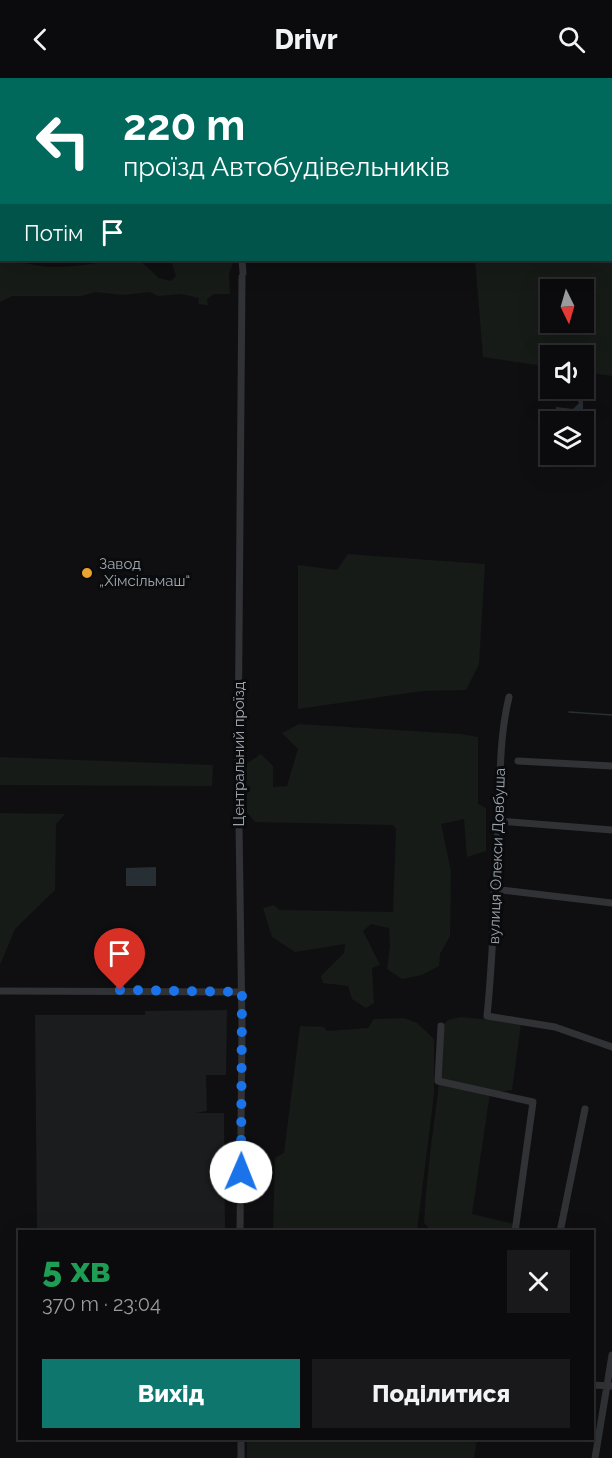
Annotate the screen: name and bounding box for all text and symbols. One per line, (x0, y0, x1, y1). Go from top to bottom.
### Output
icon: back (24, 23, 57, 56)
icon: search (555, 23, 588, 56)
text: Drivr (274, 24, 338, 55)
text: 220 m (123, 101, 245, 150)
icon: left (24, 102, 102, 180)
text: проїзд Автобудівельників (123, 151, 450, 182)
icon: arrive (96, 216, 129, 249)
text: Потім (24, 220, 84, 246)
north arrow (540, 279, 594, 333)
map controls (540, 279, 594, 465)
button: sound (540, 345, 594, 399)
button: layers (540, 411, 594, 465)
place label: Завод „Хімсільмаш“ (99, 555, 190, 590)
marker: Завод „Хімсільмаш“ (80, 566, 94, 580)
street label: Центральний проїзд (230, 681, 248, 826)
street label: вулиця Олекси Довбуша (485, 768, 509, 944)
pin (94, 928, 145, 990)
icon: arrive (103, 937, 136, 970)
position arrow (209, 1140, 273, 1204)
text: 5 хв (42, 1248, 111, 1290)
button: close (507, 1250, 570, 1313)
text: 370 m · 23:04 (42, 1292, 161, 1316)
button: Вихід (42, 1359, 300, 1428)
button: Поділитися (312, 1359, 570, 1428)

